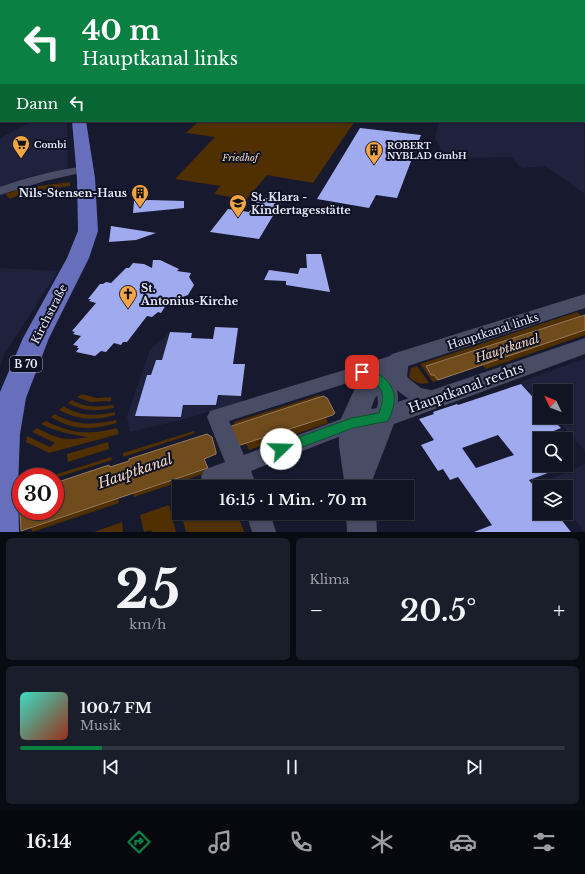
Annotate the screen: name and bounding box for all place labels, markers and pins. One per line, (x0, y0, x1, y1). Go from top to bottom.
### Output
supermarket icon: Combi (11, 134, 31, 159)
place label: Combi (34, 139, 67, 150)
building icon: ROBERT NYBLAD GmbH (364, 140, 384, 165)
place label: ROBERT NYBLAD GmbH (387, 140, 467, 161)
building icon: Nils-Stensen-Haus (130, 183, 150, 208)
place label: Nils-Stensen-Haus (19, 186, 127, 200)
place label: St. Klara - Kindertagesstätte (251, 190, 351, 217)
school or university icon: St. Klara - Kindertagesstätte (228, 193, 248, 218)
place label: St. Antonius-Kirche (140, 281, 239, 308)
church icon: St. Antonius-Kirche (118, 284, 138, 309)
pin (345, 355, 379, 389)

